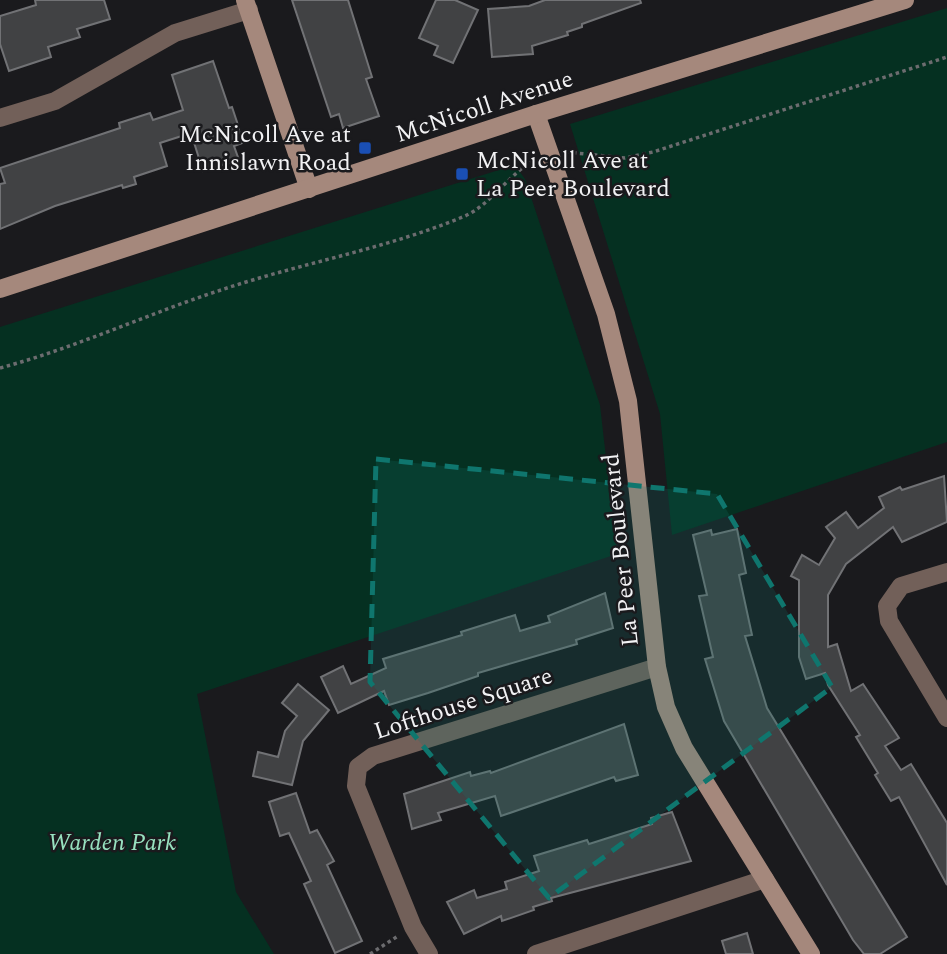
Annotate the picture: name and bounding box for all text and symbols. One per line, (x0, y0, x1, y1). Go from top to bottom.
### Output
street label: McNicoll Avenue (391, 61, 578, 153)
place label: McNicoll Ave at Innislawn Road (179, 117, 351, 181)
marker: McNicoll Ave at Innislawn Road (357, 140, 373, 156)
place label: McNicoll Ave at La Peer Boulevard (476, 143, 670, 207)
marker: McNicoll Ave at La Peer Boulevard (454, 166, 470, 182)
street label: La Peer Boulevard (593, 452, 649, 648)
street label: Lofthouse Square (369, 658, 557, 750)
park label: Warden Park (48, 825, 176, 861)

